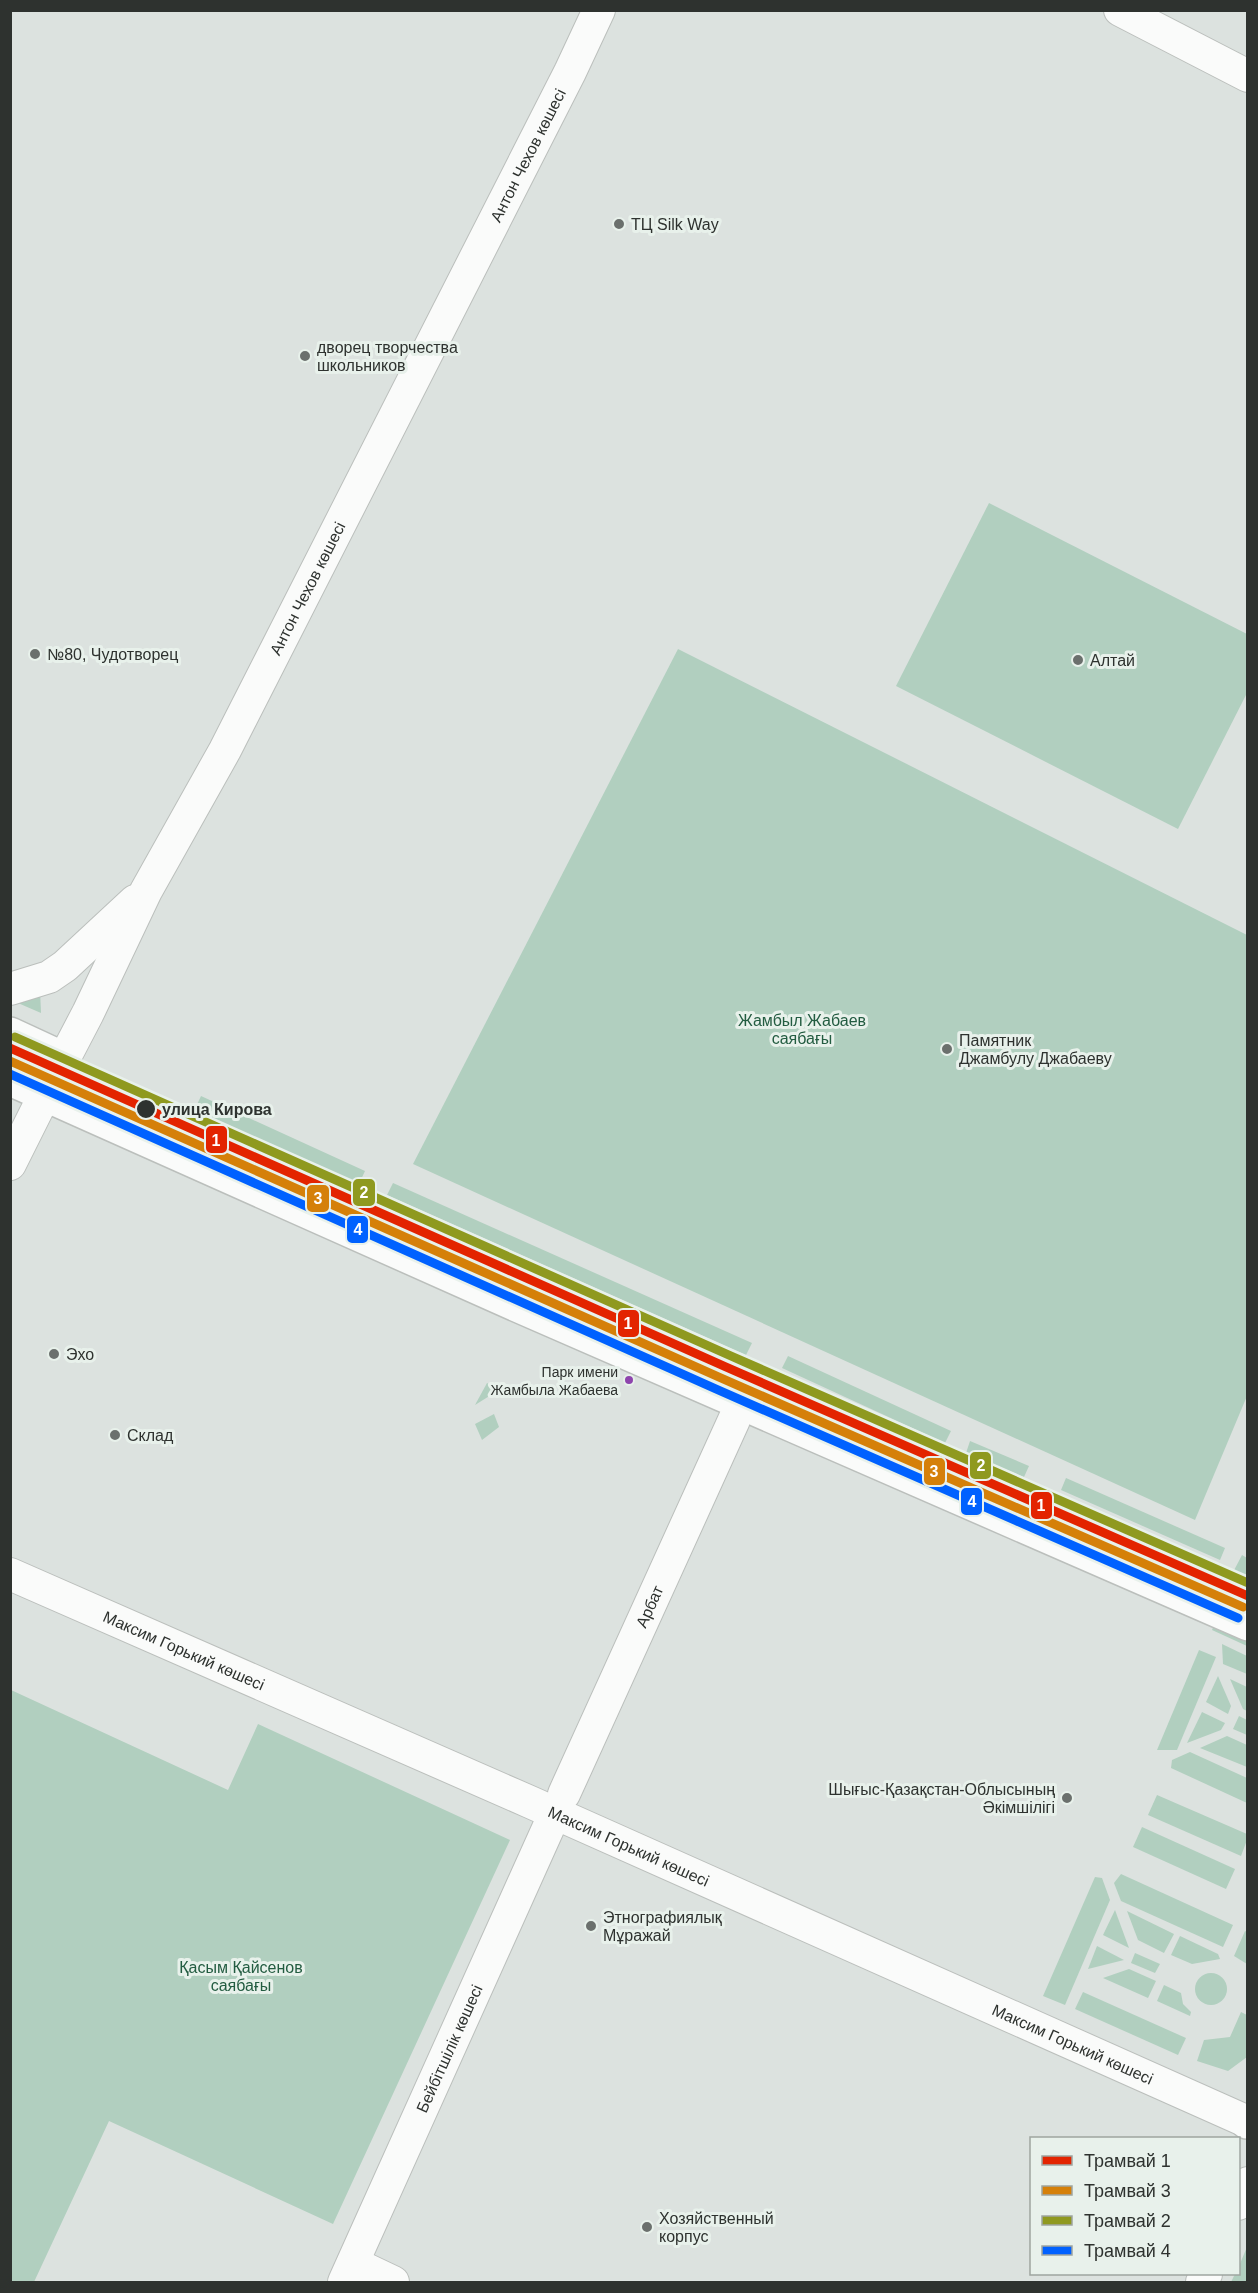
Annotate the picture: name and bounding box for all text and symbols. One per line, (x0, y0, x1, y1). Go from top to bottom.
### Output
street label: Антон Чехов көшесі (487, 86, 569, 225)
place label: ТЦ Silk Way (631, 216, 719, 233)
marker: ТЦ Silk Way (612, 217, 626, 231)
place label: дворец творчества школьников (317, 339, 458, 374)
marker: дворец творчества школьников (298, 349, 312, 363)
street label: Антон Чехов көшесі (266, 519, 348, 658)
place label: №80, Чудотворец (47, 646, 178, 663)
marker: №80, Чудотворец (28, 647, 42, 661)
place label: Алтай (1090, 652, 1135, 669)
marker: Алтай (1071, 653, 1085, 667)
park label: Жамбыл Жабаев саябағы (738, 1012, 866, 1047)
place label: Памятник Джамбулу Джабаеву (959, 1032, 1112, 1067)
marker: Памятник Джамбулу Джабаеву (940, 1042, 954, 1056)
marker: улица Кирова (135, 1098, 157, 1120)
place label: улица Кирова (162, 1101, 272, 1118)
line badge: 1 (205, 1125, 228, 1154)
text: 1 (212, 1132, 221, 1149)
line badge: 2 (352, 1178, 376, 1207)
line badge: 3 (306, 1184, 330, 1213)
text: 2 (360, 1184, 369, 1201)
text: 3 (314, 1190, 323, 1207)
line badge: 4 (346, 1215, 369, 1244)
text: 4 (354, 1221, 363, 1238)
line badge: 1 (617, 1309, 640, 1338)
text: 1 (624, 1315, 633, 1332)
place label: Эхо (66, 1346, 94, 1363)
marker: Эхо (47, 1347, 61, 1361)
place label: Парк имени Жамбыла Жабаева (491, 1364, 618, 1398)
marker: Парк имени Жамбыла Жабаева (623, 1374, 635, 1386)
place label: Склад (127, 1427, 174, 1444)
marker: Склад (108, 1428, 122, 1442)
line badge: 2 (969, 1451, 992, 1480)
line badge: 3 (923, 1457, 946, 1486)
text: 2 (977, 1457, 986, 1474)
text: 3 (930, 1463, 939, 1480)
line badge: 4 (960, 1487, 983, 1516)
line badge: 1 (1030, 1491, 1053, 1520)
text: 4 (968, 1493, 977, 1510)
text: 1 (1037, 1497, 1046, 1514)
street label: Арбат (632, 1582, 666, 1630)
street label: Максим Горький көшесі (101, 1608, 267, 1693)
place label: Шығыс-Қазақстан-Облысының Әкімшілігі (828, 1781, 1055, 1816)
marker: Шығыс-Қазақстан-Облысының Әкімшілігі (1060, 1791, 1074, 1805)
street label: Максим Горький көшесі (546, 1803, 712, 1889)
place label: Этнографиялық Мұражай (603, 1909, 723, 1944)
marker: Этнографиялық Мұражай (584, 1919, 598, 1933)
park label: Қасым Қайсенов саябағы (179, 1959, 303, 1994)
street label: Бейбітшілік көшесі (413, 1982, 485, 2115)
street label: Максим Горький көшесі (990, 2001, 1156, 2087)
legend (1030, 2137, 1240, 2275)
text: Трамвай 1 (1084, 2151, 1171, 2171)
text: Трамвай 3 (1084, 2181, 1171, 2201)
place label: Хозяйственный корпус (659, 2210, 774, 2245)
text: Трамвай 2 (1084, 2211, 1171, 2231)
marker: Хозяйственный корпус (640, 2220, 654, 2234)
text: Трамвай 4 (1084, 2241, 1171, 2261)

